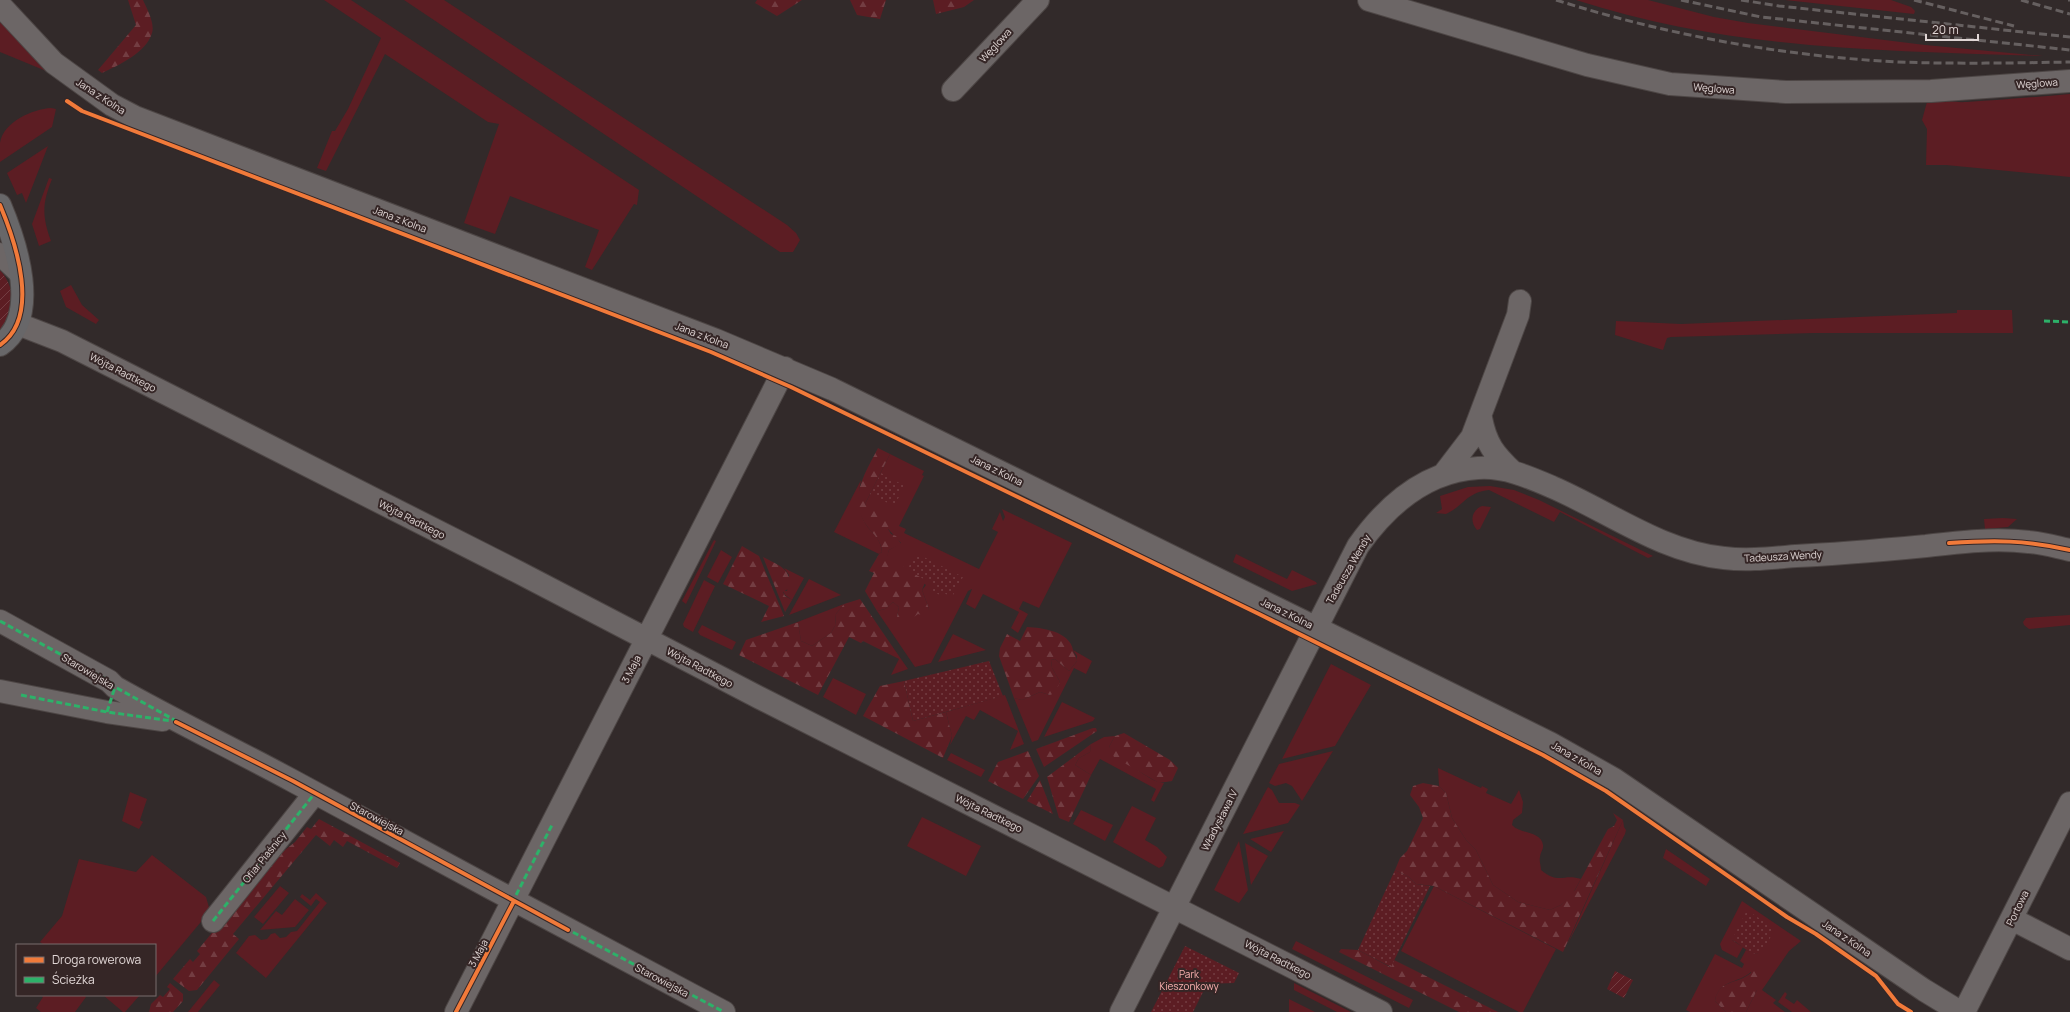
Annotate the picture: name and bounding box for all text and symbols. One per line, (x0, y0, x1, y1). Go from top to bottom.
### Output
scale bar (1926, 16, 1978, 42)
text: 20 m (1932, 21, 1959, 38)
street label: Węglowa (976, 25, 1014, 65)
street label: Jana z Kolna (74, 75, 128, 117)
street label: Węglowa (2016, 75, 2058, 91)
street label: Węglowa (1693, 79, 1735, 97)
street label: Jana z Kolna (371, 202, 429, 236)
street label: Jana z Kolna (673, 318, 731, 352)
street label: Wójta Radtkego (87, 349, 159, 395)
street label: Jana z Kolna (969, 451, 1025, 489)
street label: Wójta Radtkego (376, 496, 448, 542)
street label: Tadeusza Wendy (1322, 531, 1374, 606)
street label: Tadeusza Wendy (1744, 547, 1823, 565)
street label: Jana z Kolna (1259, 594, 1315, 632)
street label: Wójta Radtkego (664, 644, 736, 690)
street label: Starowiejska (59, 650, 117, 692)
street label: 3 Maja (618, 653, 644, 685)
street label: Jana z Kolna (1549, 738, 1605, 778)
street label: Władysława IV (1198, 787, 1240, 853)
street label: Wójta Radtkego (953, 791, 1025, 835)
street label: Starowiejska (348, 798, 406, 838)
street label: Ofiar Piaśnicy (239, 828, 290, 886)
street label: Portowa (2002, 888, 2032, 928)
street label: Jana z Kolna (1820, 916, 1874, 960)
street label: Wójta Radtkego (1242, 936, 1314, 982)
street label: 3 Maja (465, 937, 491, 969)
legend (16, 944, 156, 996)
text: Droga rowerowa (52, 951, 141, 968)
street label: Starowiejska (633, 960, 691, 1000)
park label: Park Kieszonkowy (1159, 967, 1220, 993)
text: Ścieżka (52, 971, 95, 988)

